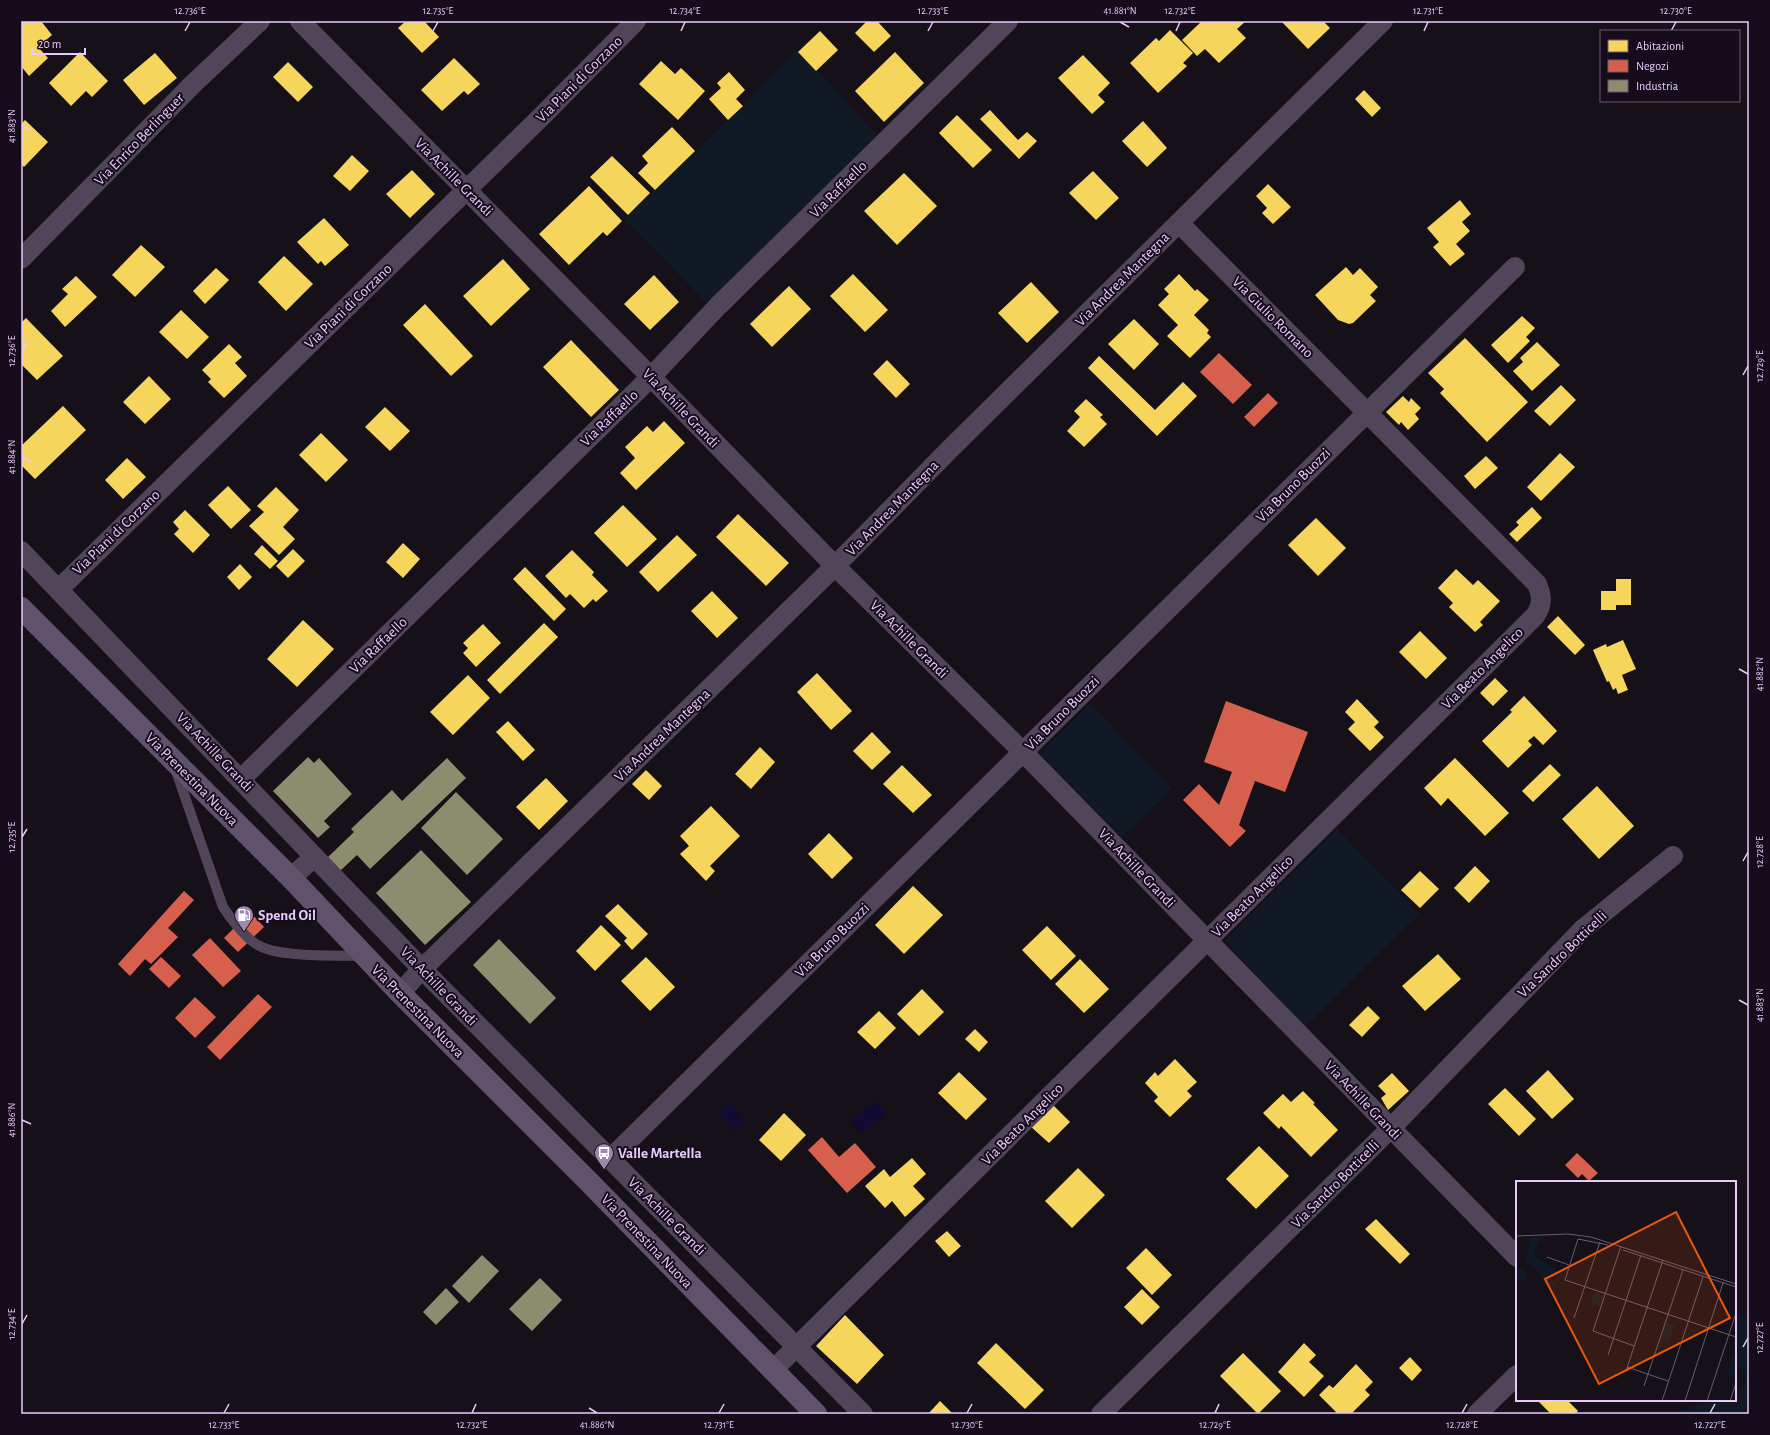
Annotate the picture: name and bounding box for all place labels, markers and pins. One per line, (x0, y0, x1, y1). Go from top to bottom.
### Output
fuel station icon: Spend Oil (233, 904, 255, 932)
place label: Spend Oil (258, 908, 316, 923)
bus stop icon: Valle Martella (593, 1142, 615, 1170)
place label: Valle Martella (618, 1146, 702, 1161)

